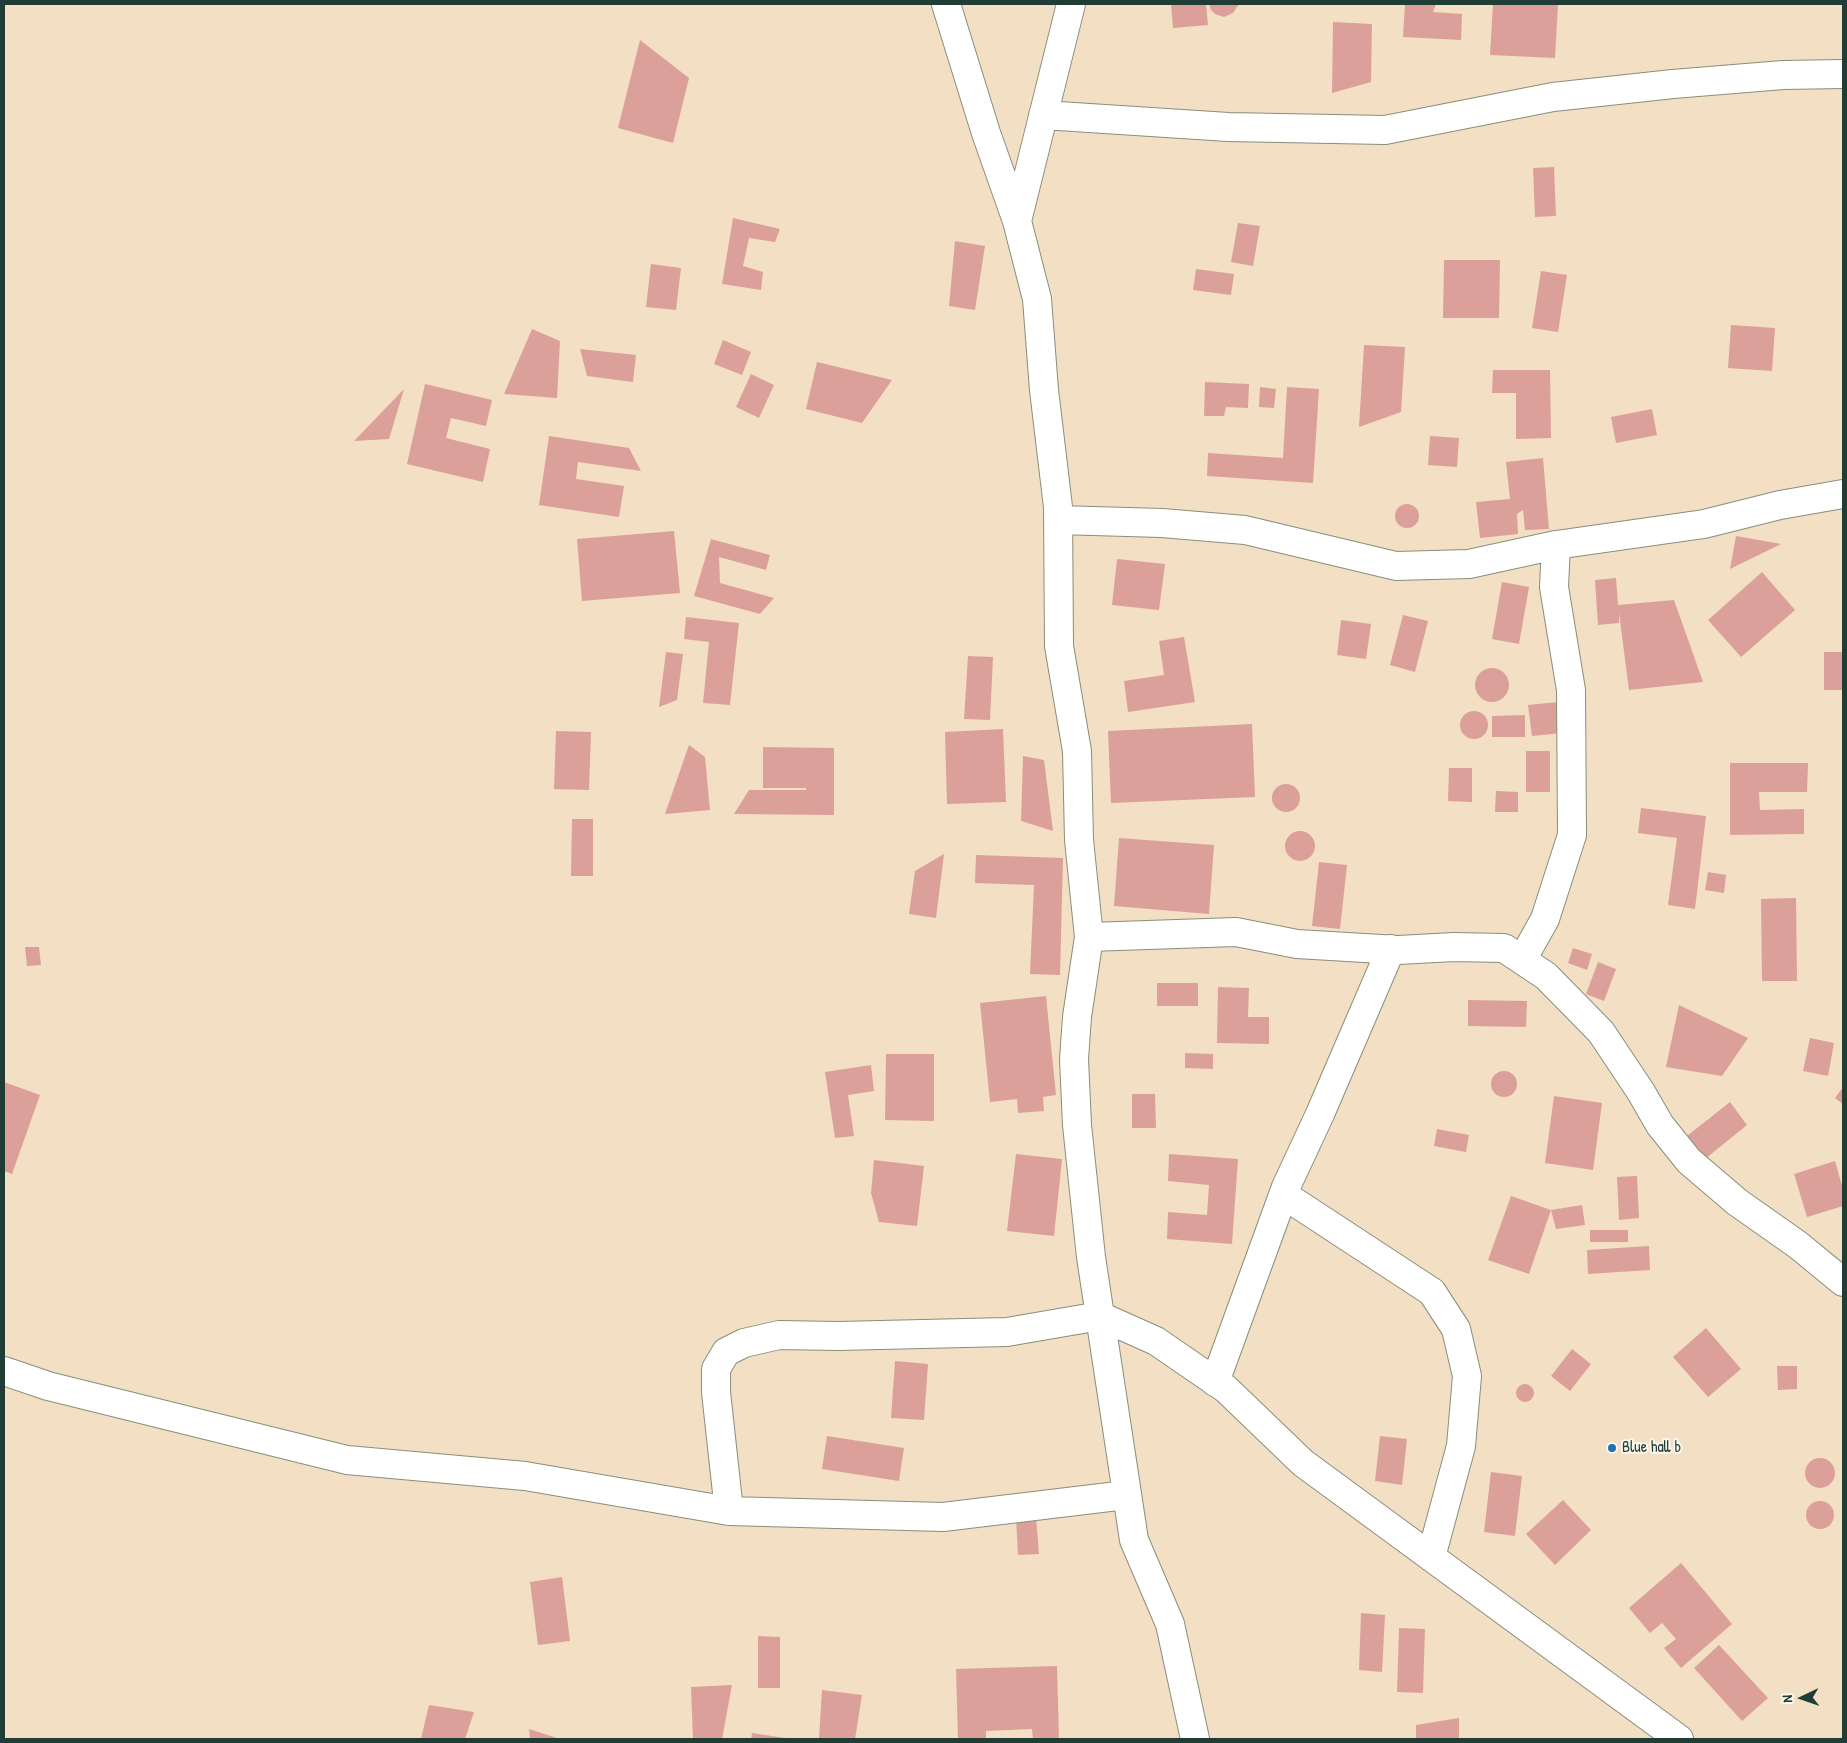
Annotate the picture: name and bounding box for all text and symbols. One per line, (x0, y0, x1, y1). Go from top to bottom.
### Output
place label: Blue hall b (1622, 1438, 1681, 1458)
marker: Blue hall b (1606, 1442, 1618, 1454)
north arrow (1777, 1673, 1827, 1723)
text: N (1777, 1695, 1796, 1703)

